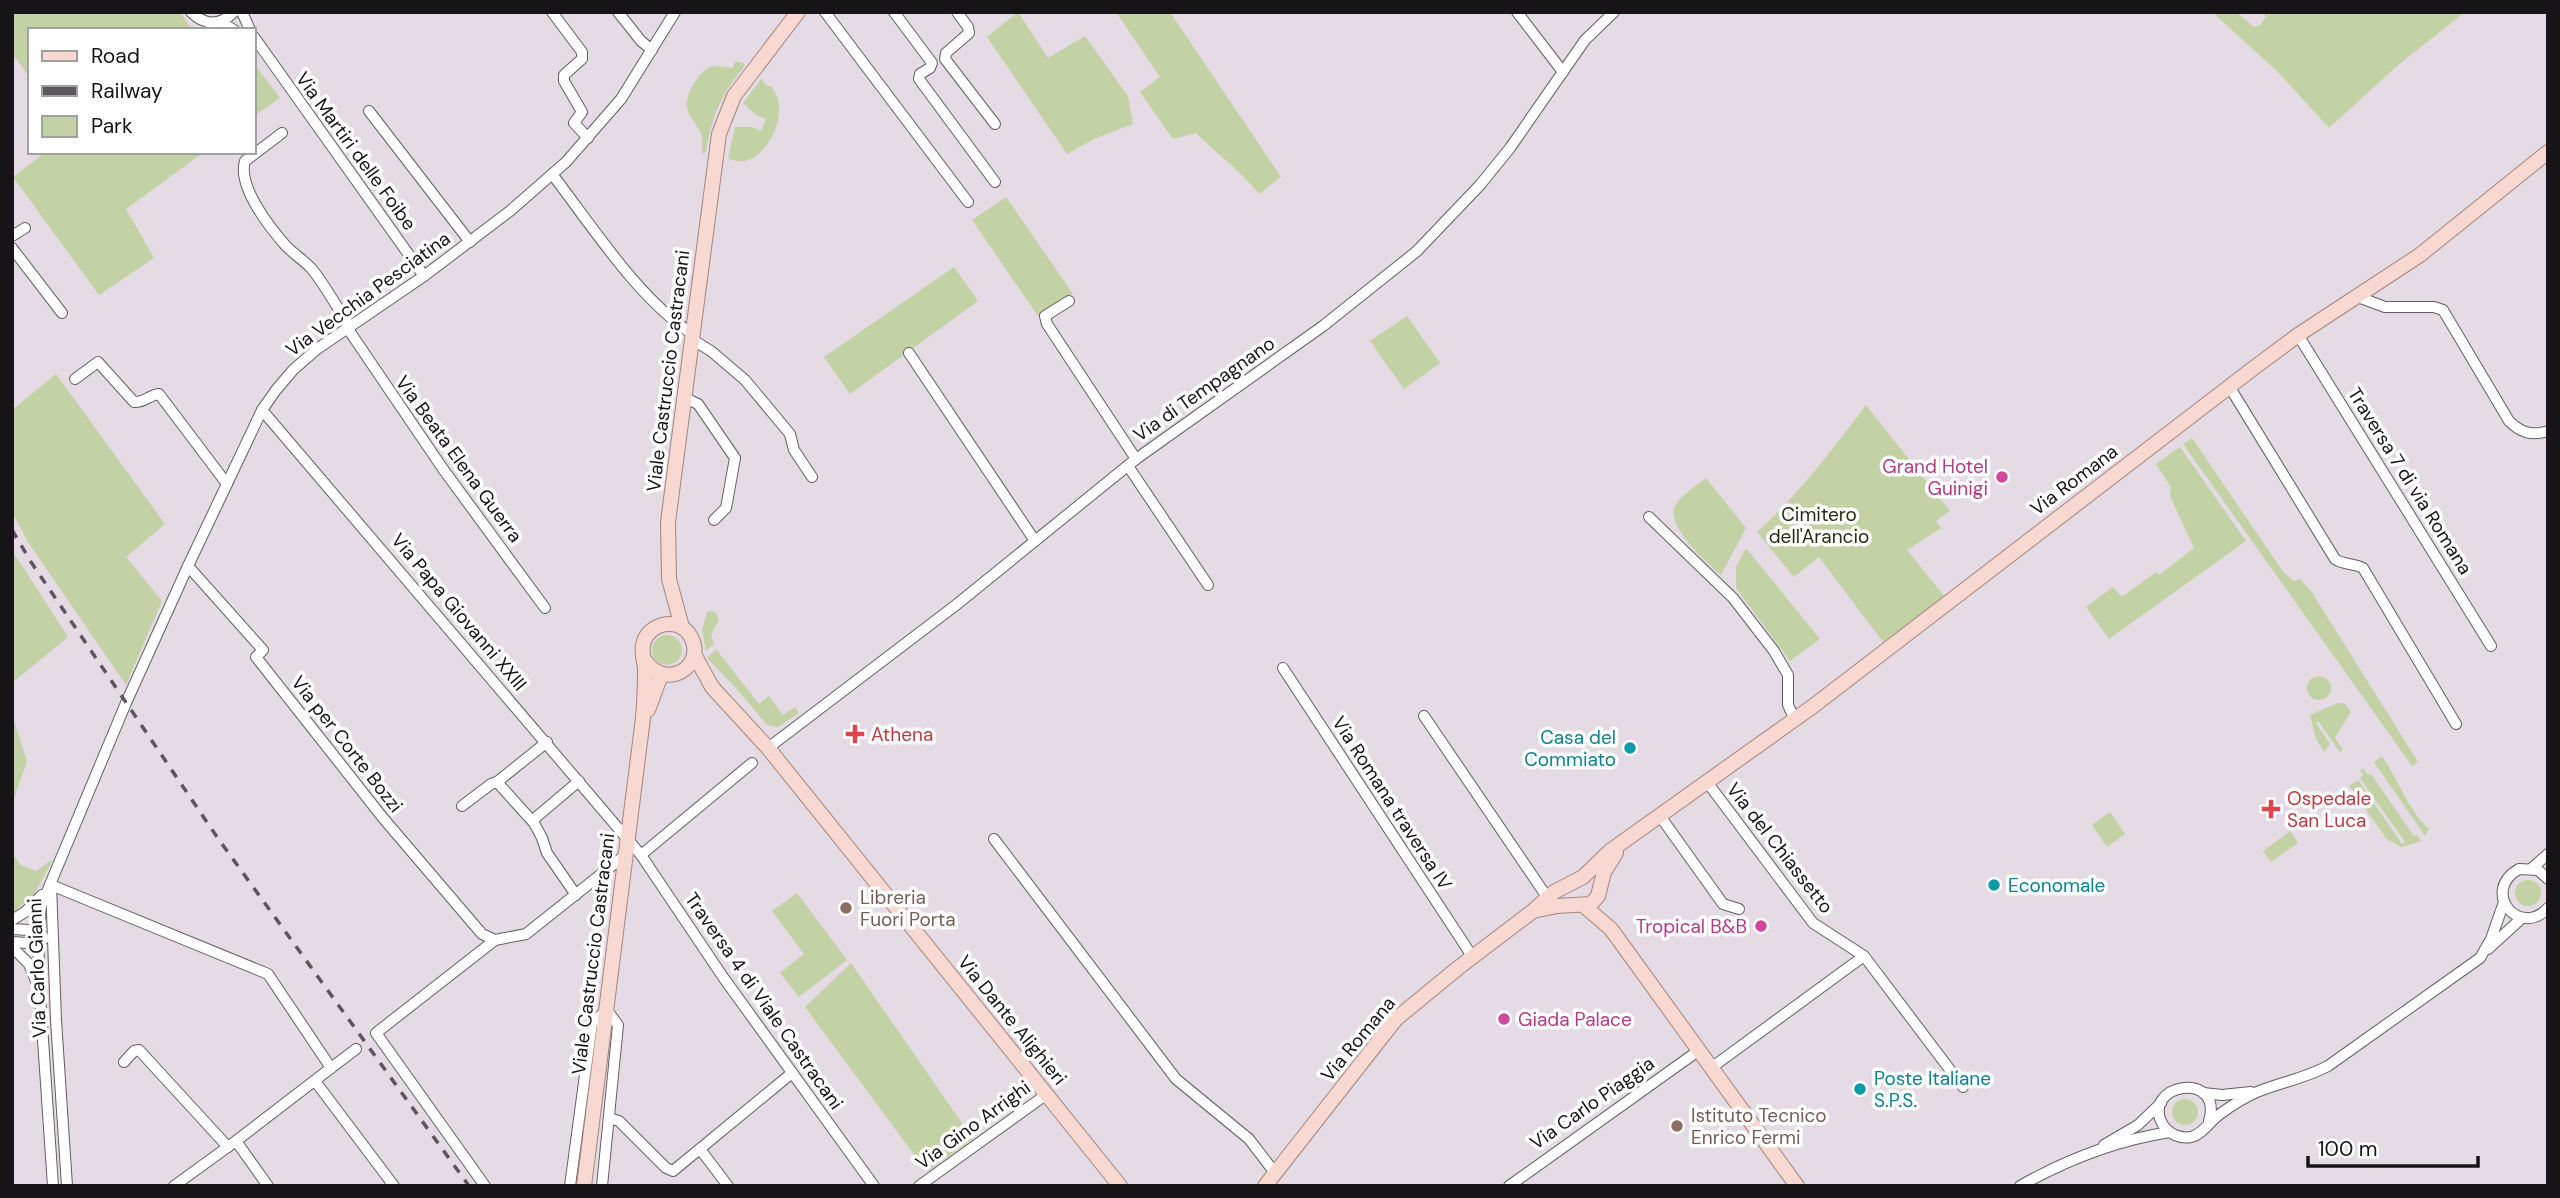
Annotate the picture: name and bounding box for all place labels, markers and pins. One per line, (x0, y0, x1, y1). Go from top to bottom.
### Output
place label: Grand Hotel Guinigi (1882, 454, 1988, 501)
marker: Grand Hotel Guinigi (1994, 469, 2010, 485)
place label: Athena (871, 722, 933, 747)
marker: Athena (845, 724, 865, 744)
place label: Casa del Commiato (1524, 725, 1616, 772)
marker: Casa del Commiato (1622, 740, 1638, 756)
place label: Ospedale San Luca (2287, 786, 2371, 833)
marker: Ospedale San Luca (2261, 799, 2281, 819)
place label: Economale (2008, 873, 2105, 898)
marker: Economale (1986, 877, 2002, 893)
place label: Libreria Fuori Porta (860, 885, 956, 932)
marker: Libreria Fuori Porta (838, 900, 854, 916)
place label: Tropical B&B (1636, 914, 1747, 939)
marker: Tropical B&B (1753, 918, 1769, 934)
place label: Giada Palace (1518, 1007, 1632, 1032)
marker: Giada Palace (1496, 1011, 1512, 1027)
place label: Poste Italiane S.P.S. (1874, 1066, 1991, 1113)
marker: Poste Italiane S.P.S. (1852, 1081, 1868, 1097)
place label: Istituto Tecnico Enrico Fermi (1691, 1103, 1827, 1150)
marker: Istituto Tecnico Enrico Fermi (1669, 1118, 1685, 1134)

